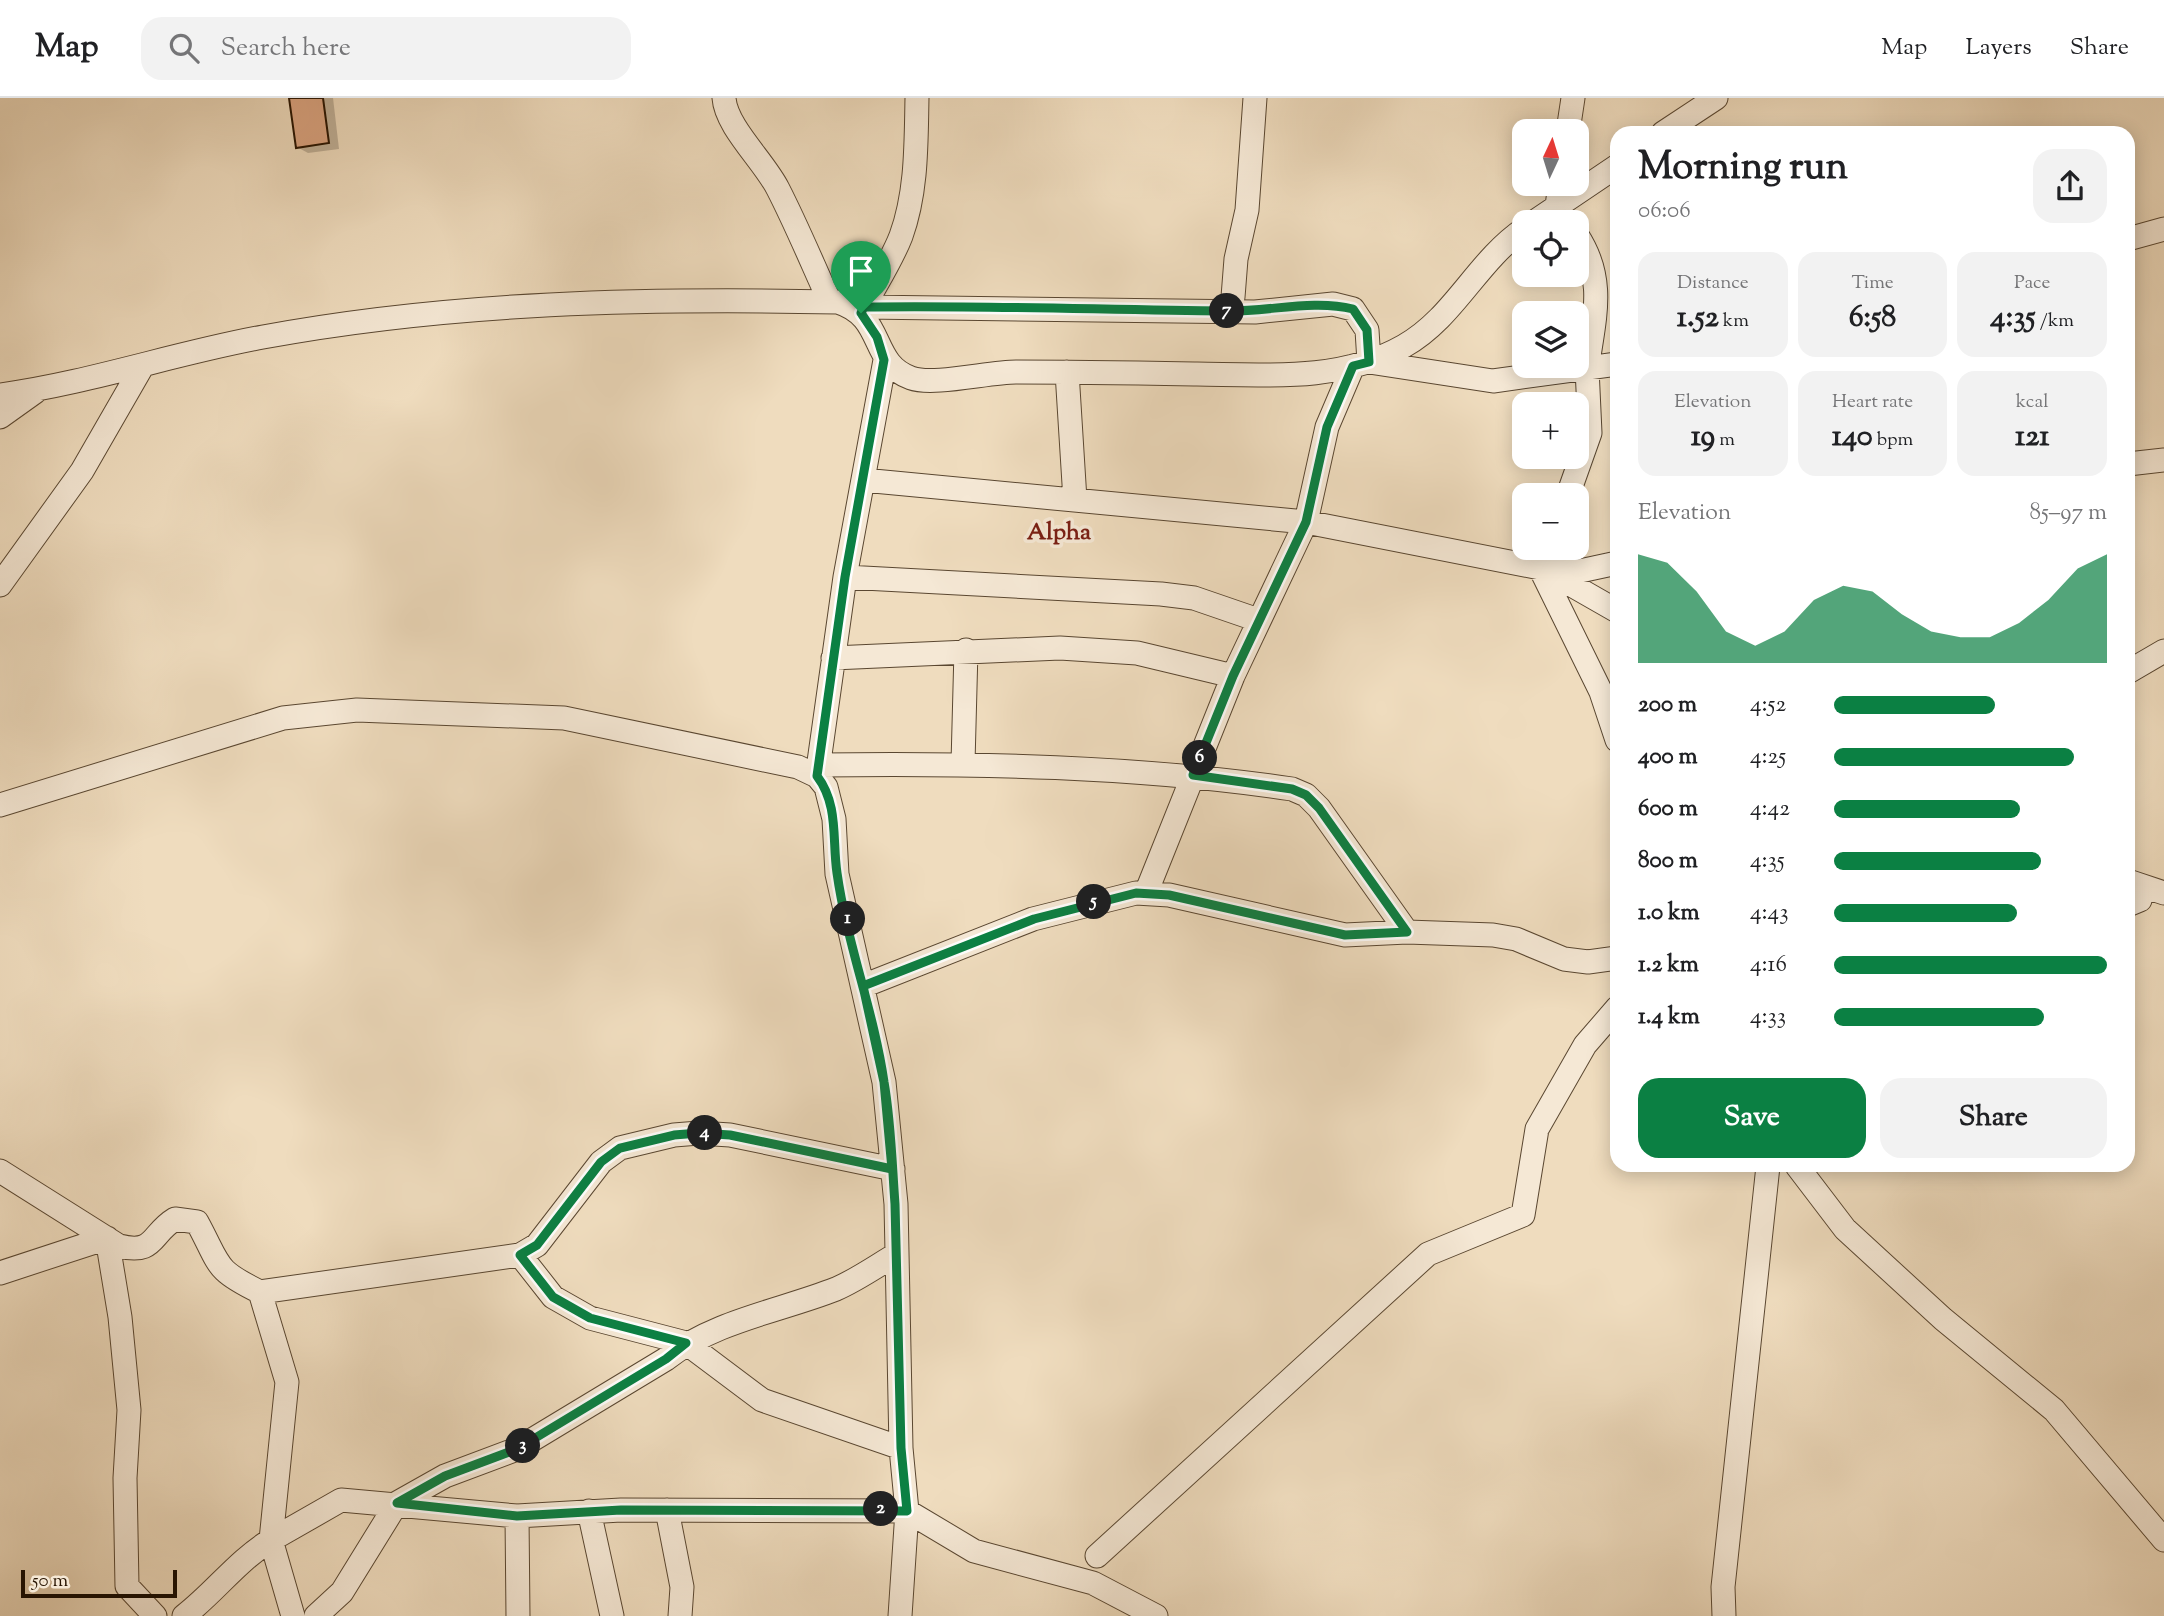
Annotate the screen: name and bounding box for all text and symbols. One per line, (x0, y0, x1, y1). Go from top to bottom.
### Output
search box (141, 17, 631, 80)
text: Map (35, 24, 99, 72)
icon: search (165, 29, 203, 67)
text: Search here (221, 30, 351, 67)
text: Map (1881, 31, 1927, 65)
text: Layers (1965, 31, 2032, 65)
text: Share (2070, 31, 2129, 65)
north arrow (1512, 119, 1589, 196)
map controls (1512, 119, 1589, 560)
text: Morning run (1638, 142, 1848, 196)
button: share (2033, 149, 2107, 223)
text: 06:06 (1638, 195, 1691, 228)
button: locate (1512, 210, 1589, 287)
pin (831, 241, 891, 313)
icon: arrive (842, 252, 880, 290)
text: Distance (1677, 270, 1749, 297)
text: Time (1851, 270, 1894, 297)
text: Pace (2014, 270, 2050, 297)
pin: 7 (1210, 294, 1244, 328)
text: 7 (1222, 297, 1231, 324)
text: 1.52 (1677, 297, 1719, 340)
text: 6:58 (1849, 297, 1896, 340)
text: 4:35 (1990, 297, 2036, 340)
button: layers (1512, 301, 1589, 378)
text: km (1719, 308, 1749, 335)
text: /km (2036, 308, 2074, 335)
text: Elevation (1674, 389, 1751, 416)
text: Heart rate (1832, 389, 1913, 416)
text: kcal (2016, 389, 2048, 416)
button: + (1512, 392, 1589, 469)
text: 19 (1691, 416, 1715, 459)
text: 140 (1832, 416, 1873, 459)
text: 121 (2015, 416, 2049, 459)
text: m (1715, 427, 1735, 454)
text: bpm (1873, 427, 1913, 454)
button: − (1512, 483, 1589, 560)
text: Elevation (1638, 497, 1731, 530)
text: 85–97 m (2030, 497, 2107, 530)
district label: Alpha (1027, 516, 1092, 550)
text: 200 m (1638, 689, 1697, 722)
text: 4:52 (1750, 689, 1786, 722)
pin: 6 (1182, 740, 1218, 776)
text: 400 m (1638, 741, 1698, 774)
text: 4:25 (1750, 741, 1786, 774)
text: 6 (1195, 744, 1204, 771)
text: 600 m (1638, 793, 1698, 826)
text: 4:42 (1750, 793, 1790, 826)
text: 800 m (1638, 845, 1698, 878)
text: 4:35 (1750, 845, 1785, 878)
pin: 5 (1076, 884, 1112, 920)
text: 5 (1090, 888, 1097, 915)
text: 1.0 km (1638, 897, 1700, 930)
text: 4:43 (1750, 897, 1788, 930)
pin: 1 (830, 902, 866, 936)
text: 1 (844, 905, 851, 932)
text: 1.2 km (1638, 949, 1699, 982)
text: 4:16 (1750, 949, 1787, 982)
text: 1.4 km (1638, 1001, 1700, 1034)
text: 4:33 (1750, 1001, 1786, 1034)
button: Save (1638, 1078, 1866, 1158)
button: Share (1880, 1078, 2107, 1158)
pin: 4 (688, 1116, 722, 1150)
text: 4 (700, 1119, 709, 1146)
pin: 3 (505, 1428, 540, 1464)
text: 3 (519, 1432, 526, 1459)
pin: 2 (864, 1492, 898, 1526)
text: 2 (876, 1495, 885, 1522)
scale bar (21, 1567, 177, 1599)
text: 50 m (32, 1568, 68, 1595)

